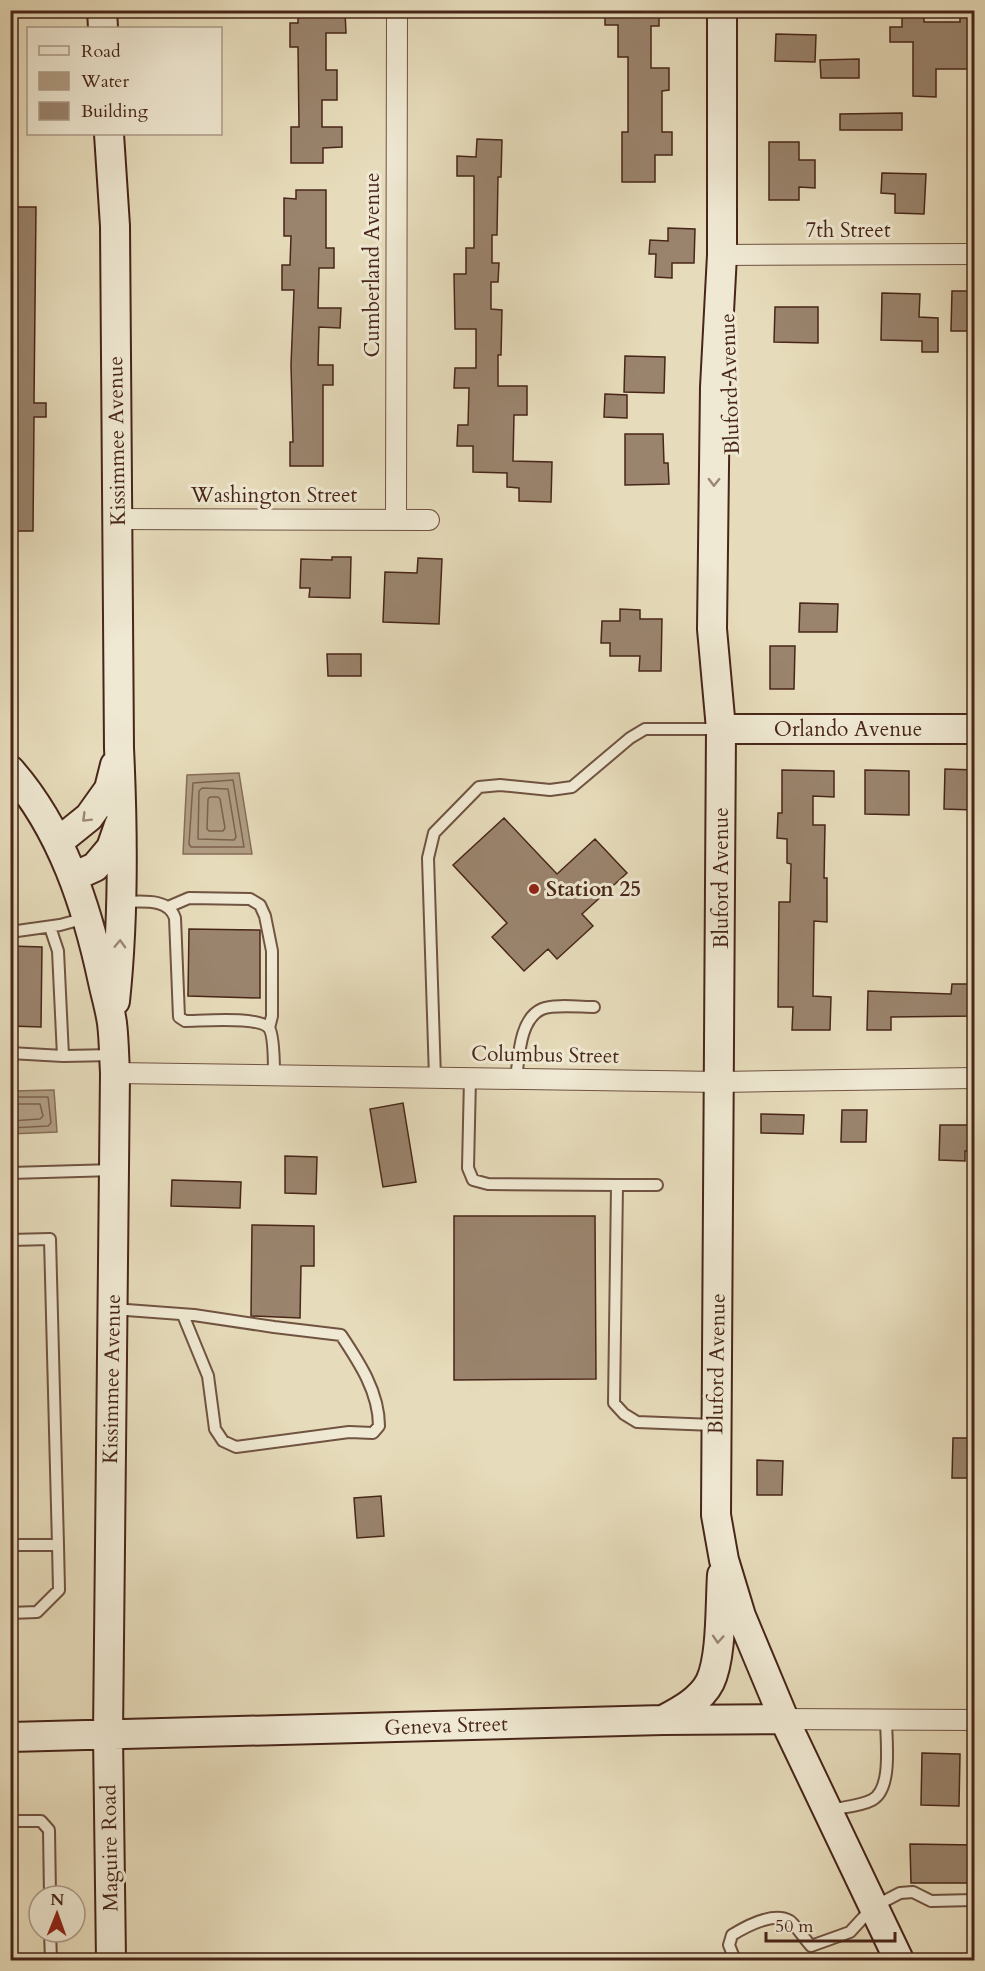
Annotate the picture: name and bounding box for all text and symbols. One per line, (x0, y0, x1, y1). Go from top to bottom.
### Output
legend (27, 27, 222, 135)
text: Road (81, 39, 121, 64)
text: Water (80, 69, 130, 94)
text: Building (81, 99, 149, 124)
street label: Cumberland Avenue (358, 172, 387, 358)
street label: 7th Street (805, 216, 891, 245)
street label: Bluford Avenue (713, 313, 747, 455)
street label: Kissimmee Avenue (101, 356, 133, 526)
one-way arrow (708, 477, 720, 486)
street label: Washington Street (190, 481, 358, 510)
street label: Orlando Avenue (774, 715, 922, 744)
street label: Bluford Avenue (707, 807, 736, 949)
one-way arrow (83, 811, 94, 822)
place label: Station 25 (546, 875, 641, 904)
marker: Station 25 (527, 882, 541, 896)
one-way arrow (114, 939, 127, 948)
street label: Columbus Street (471, 1039, 620, 1071)
street label: Bluford Avenue (701, 1293, 733, 1435)
street label: Kissimmee Avenue (96, 1294, 128, 1464)
one-way arrow (712, 1635, 725, 1644)
street label: Geneva Street (384, 1709, 509, 1743)
street label: Maguire Road (94, 1784, 126, 1912)
north arrow (27, 1884, 87, 1944)
text: N (50, 1889, 64, 1911)
scale bar (766, 1905, 895, 1943)
text: 50 m (775, 1914, 814, 1939)

